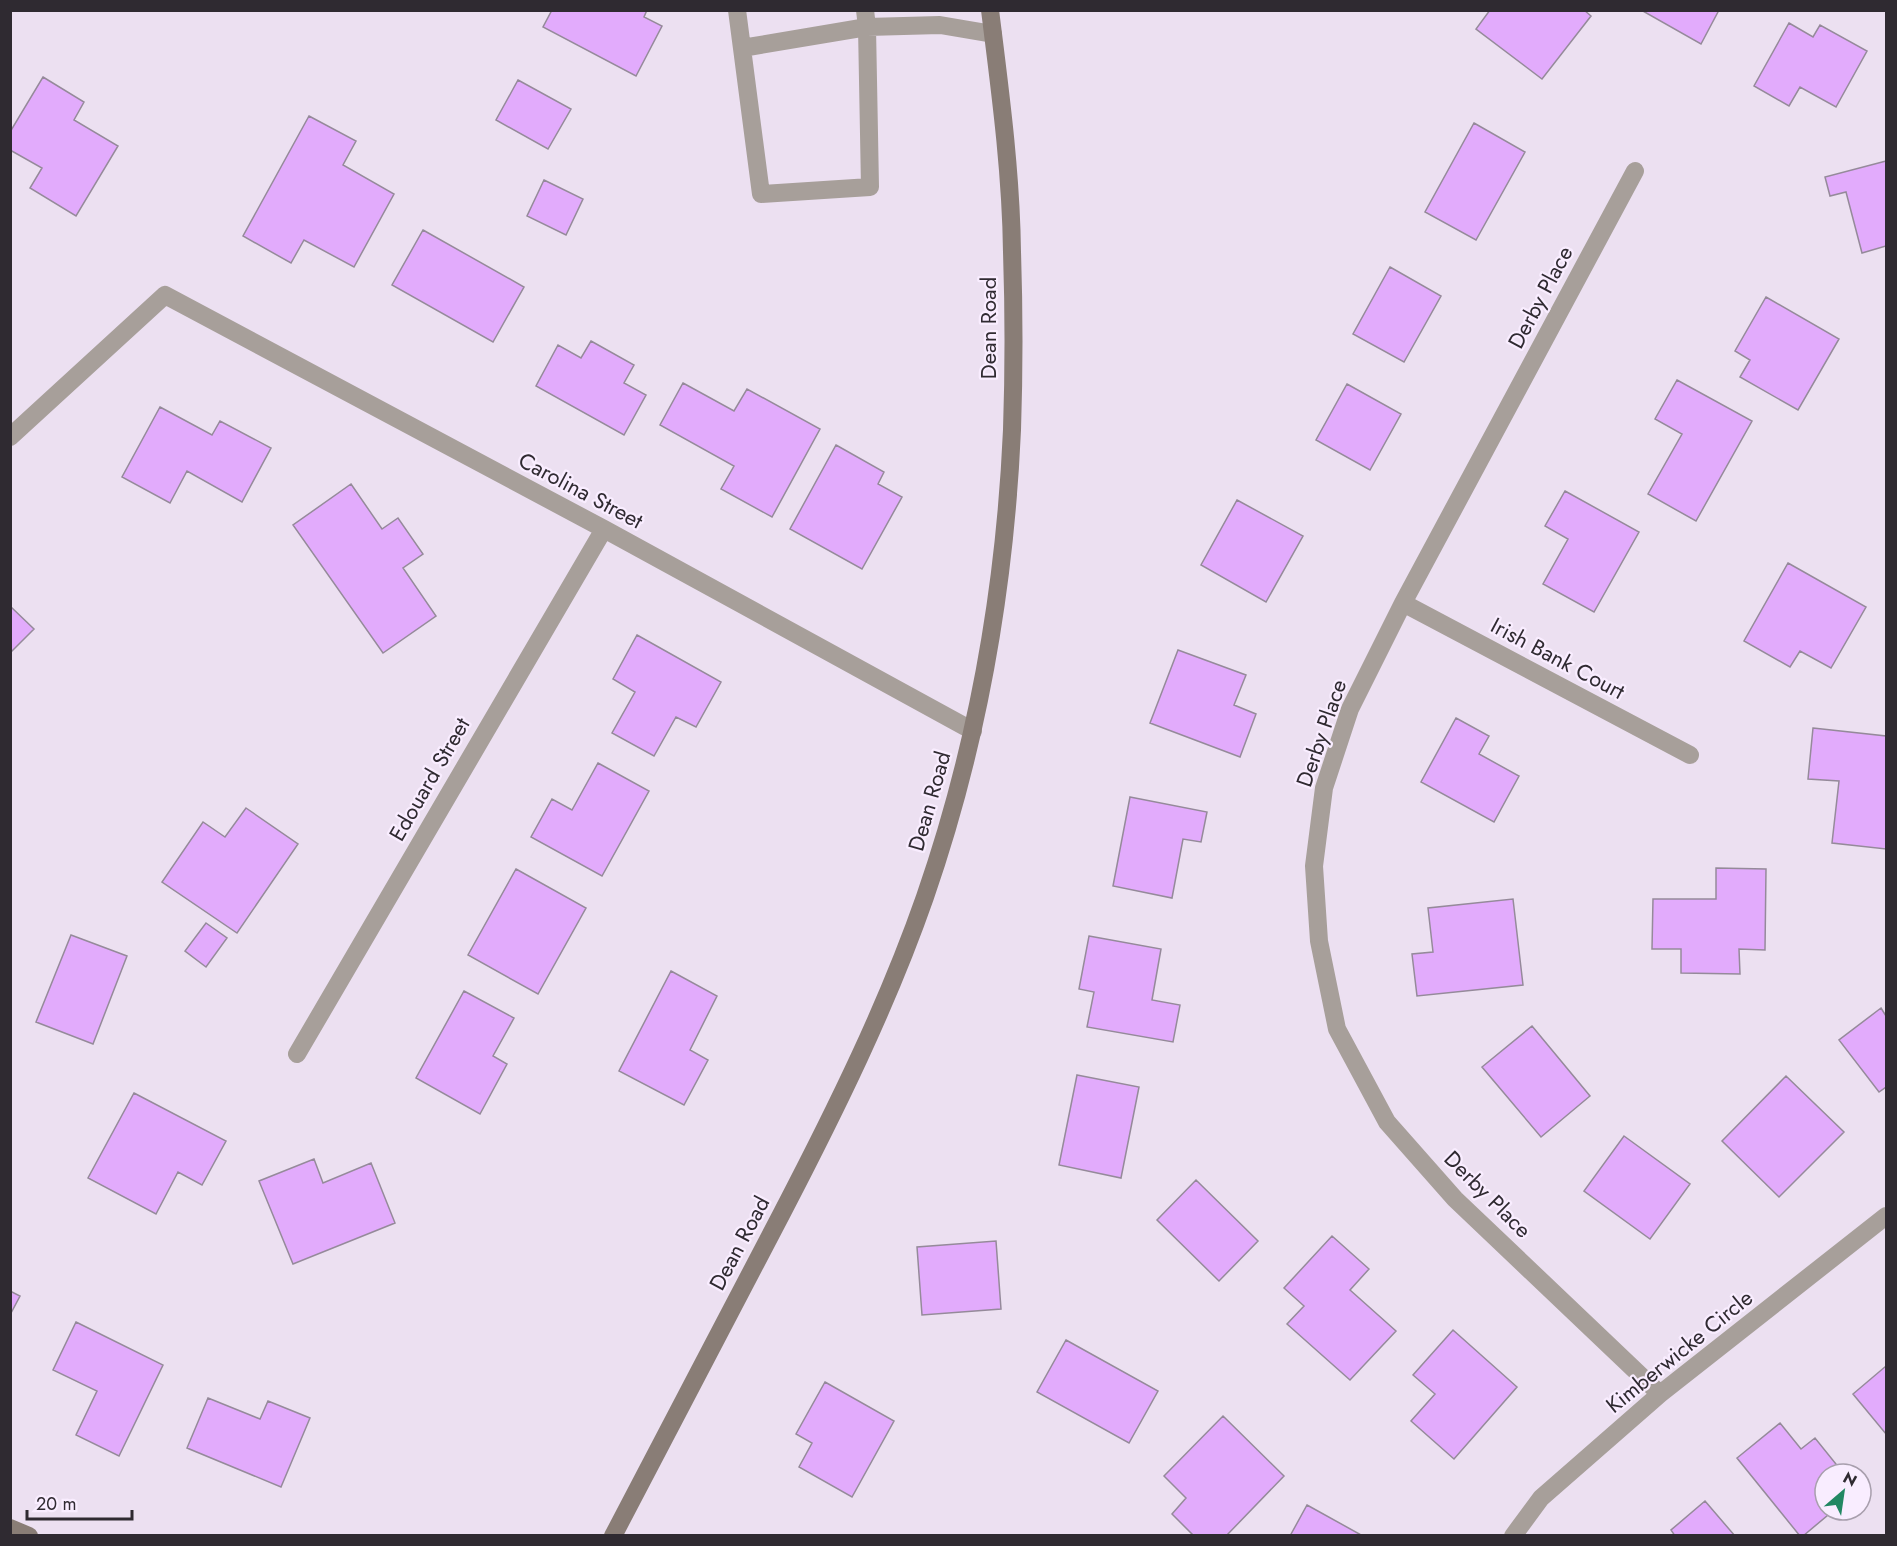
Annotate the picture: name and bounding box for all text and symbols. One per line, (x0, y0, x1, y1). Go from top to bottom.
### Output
street label: Derby Place (1500, 240, 1580, 354)
street label: Dean Road (972, 277, 1004, 379)
street label: Carolina Street (513, 444, 650, 537)
street label: Irish Bank Court (1485, 609, 1631, 707)
street label: Derby Place (1288, 675, 1354, 791)
street label: Edouard Street (381, 711, 478, 847)
street label: Dean Road (899, 747, 959, 855)
street label: Derby Place (1437, 1143, 1539, 1245)
street label: Dean Road (701, 1190, 777, 1296)
street label: Kimberwicke Circle (1599, 1282, 1759, 1420)
north arrow (1813, 1462, 1873, 1522)
text: N (1839, 1466, 1861, 1492)
scale bar (27, 1483, 132, 1521)
text: 20 m (36, 1491, 76, 1517)

